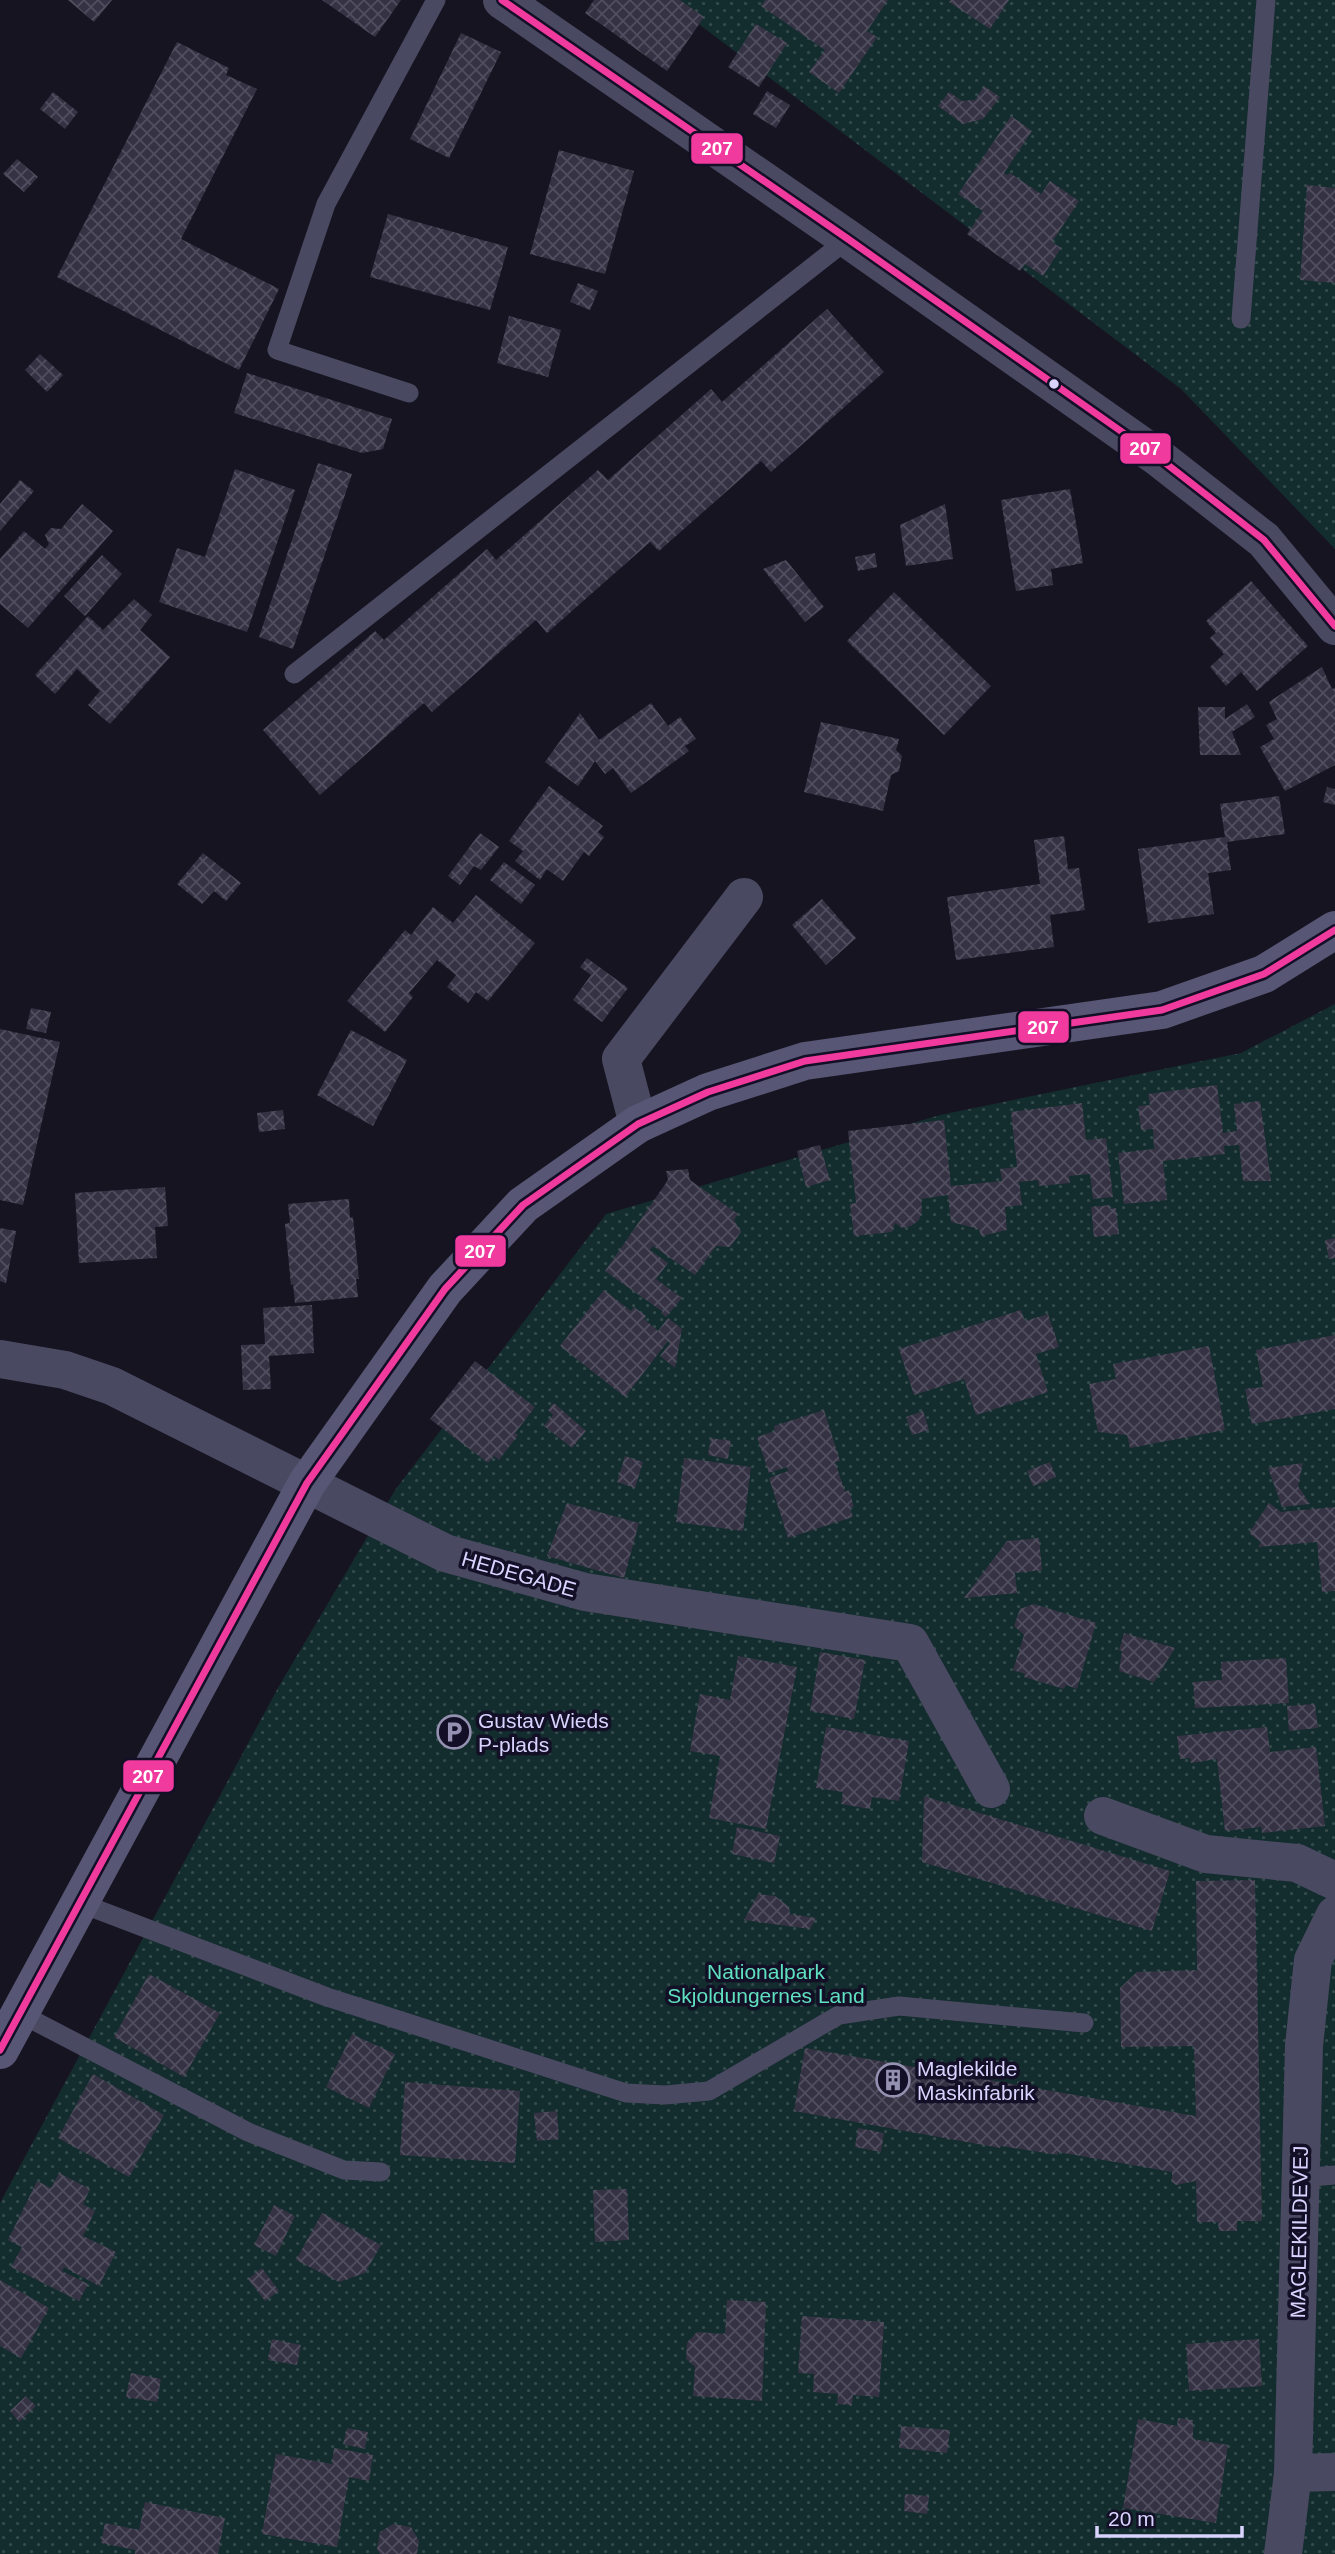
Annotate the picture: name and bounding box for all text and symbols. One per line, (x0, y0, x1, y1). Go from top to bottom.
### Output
line badge: 207 (690, 132, 744, 165)
text: 207 (701, 138, 733, 159)
unlabelled marker (1047, 377, 1061, 391)
line badge: 207 (1119, 432, 1172, 465)
text: 207 (1129, 438, 1161, 459)
line badge: 207 (1017, 1010, 1070, 1044)
text: 207 (1027, 1017, 1059, 1038)
line badge: 207 (454, 1234, 507, 1268)
text: 207 (464, 1241, 496, 1262)
street label: HEDEGADE (459, 1547, 579, 1601)
place label: Gustav Wieds P-plads (478, 1709, 609, 1756)
parking icon: Gustav Wieds P-plads (435, 1713, 473, 1751)
line badge: 207 (122, 1759, 175, 1793)
text: 207 (132, 1766, 164, 1787)
park label: Nationalpark Skjoldungernes Land (667, 1960, 865, 2007)
place label: Maglekilde Maskinfabrik (917, 2057, 1035, 2104)
building icon: Maglekilde Maskinfabrik (874, 2061, 912, 2099)
street label: MAGLEKILDEVEJ (1286, 2145, 1312, 2319)
scale bar (1097, 2494, 1242, 2538)
text: 20 m (1108, 2507, 1155, 2530)

